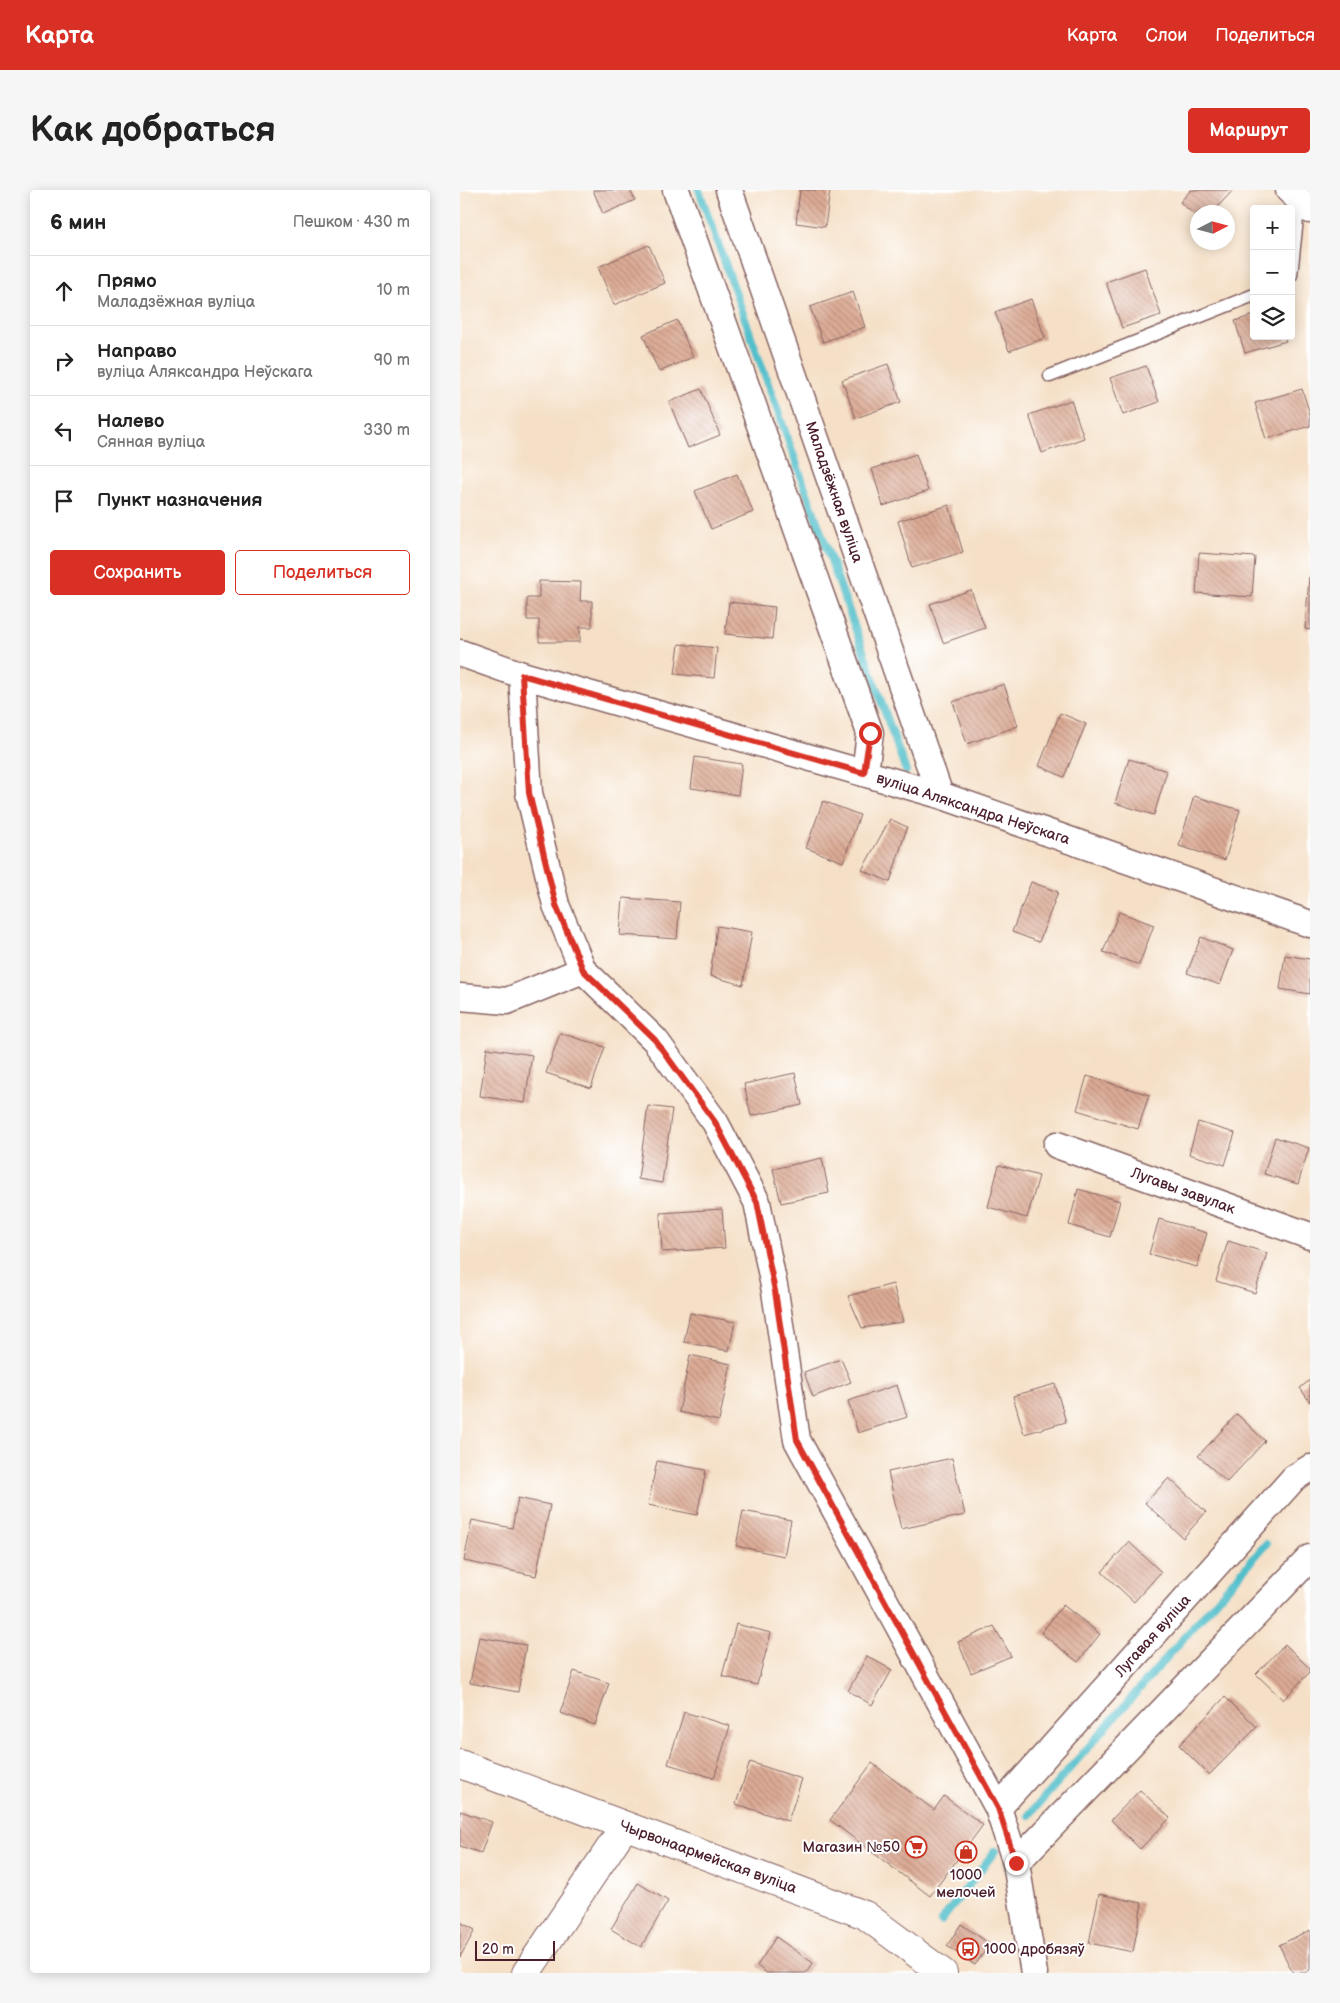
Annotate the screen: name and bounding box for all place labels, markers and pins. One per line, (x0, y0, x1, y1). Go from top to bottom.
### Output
supermarket icon: Магазин №50 (904, 1835, 928, 1859)
place label: Магазин №50 (803, 1838, 900, 1857)
shop icon: 1000 мелочей (954, 1840, 978, 1864)
place label: 1000 мелочей (936, 1866, 996, 1902)
bus stop icon: 1000 дробязяў (956, 1937, 980, 1961)
place label: 1000 дробязяў (984, 1940, 1085, 1959)

